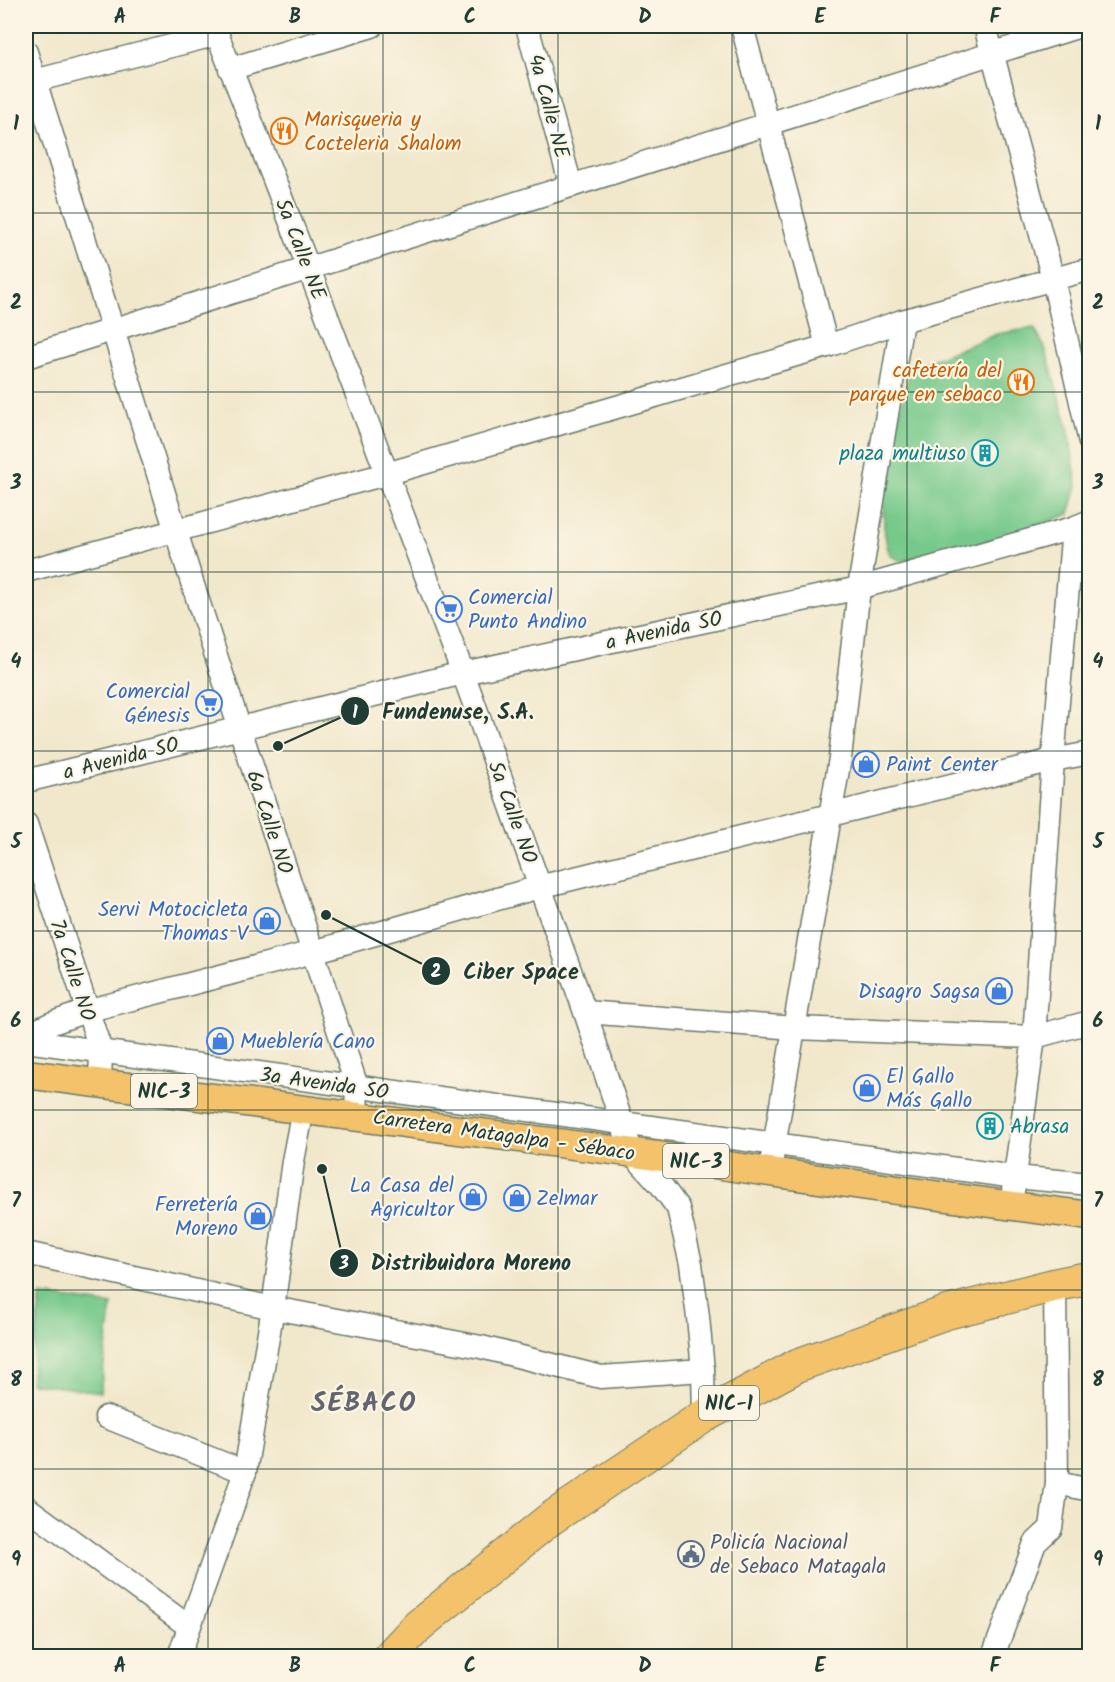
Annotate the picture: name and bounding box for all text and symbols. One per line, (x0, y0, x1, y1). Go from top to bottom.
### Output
text: A (114, 2, 126, 34)
text: B (289, 2, 301, 34)
text: C (464, 2, 476, 34)
text: D (638, 2, 652, 34)
text: E (814, 2, 826, 34)
text: F (990, 2, 1002, 34)
street label: 4a Calle NE (518, 50, 578, 163)
place label: Marisqueria y Cocteleria Shalom (304, 104, 461, 161)
text: 1 (13, 109, 19, 141)
text: 1 (1095, 109, 1101, 141)
restaurant icon: Marisqueria y Cocteleria Shalom (269, 116, 299, 146)
street label: 5a Calle NE (265, 194, 334, 306)
text: 2 (10, 288, 22, 320)
text: 2 (1092, 288, 1104, 320)
place label: cafetería del parque en sebaco (849, 355, 1002, 412)
restaurant icon: cafetería del parque en sebaco (1006, 367, 1036, 397)
place label: plaza multiuso (839, 438, 966, 471)
building icon: plaza multiuso (970, 438, 1000, 468)
text: 3 (10, 468, 22, 500)
text: 3 (1092, 468, 1104, 500)
place label: Comercial Punto Andino (468, 582, 587, 639)
supermarket icon: Comercial Punto Andino (434, 594, 464, 624)
street label: a Avenida SO (603, 603, 726, 660)
text: 4 (11, 647, 22, 679)
text: 4 (1093, 647, 1104, 679)
place label: Comercial Génesis (105, 676, 190, 733)
supermarket icon: Comercial Génesis (194, 688, 224, 718)
callout: Fundenuse, S.A. (340, 691, 546, 731)
text: Fundenuse, S.A. (382, 696, 534, 731)
text: 1 (352, 699, 358, 728)
street label: a Avenida SO (60, 729, 183, 790)
shop icon: Paint Center (851, 749, 881, 779)
place label: Paint Center (886, 749, 999, 782)
street label: 5a Calle NO (478, 756, 545, 869)
street label: 6a Calle NO (236, 766, 301, 879)
text: 5 (10, 827, 23, 859)
text: 5 (1092, 827, 1105, 859)
place label: Servi Motocicleta Thomas V (98, 894, 250, 951)
shop icon: Servi Motocicleta Thomas V (252, 906, 282, 936)
street label: 7a Calle NO (40, 915, 104, 1026)
callout: Ciber Space (421, 951, 591, 991)
text: Ciber Space (463, 956, 579, 991)
text: 2 (431, 958, 441, 987)
place label: Disagro Sagsa (858, 976, 980, 1009)
shop icon: Disagro Sagsa (984, 976, 1014, 1006)
text: 6 (11, 1006, 22, 1038)
text: 6 (1093, 1006, 1104, 1038)
shop icon: Mueblería Cano (205, 1026, 235, 1056)
place label: Mueblería Cano (240, 1026, 375, 1059)
street label: 3a Avenida SO (257, 1059, 391, 1110)
place label: El Gallo Más Gallo (886, 1061, 972, 1118)
shop icon: El Gallo Más Gallo (852, 1073, 882, 1103)
road number: NIC-3 (131, 1074, 197, 1108)
street label: Carretera Matagalpa - Sébaco (371, 1102, 637, 1171)
building icon: Abrasa (975, 1111, 1005, 1141)
place label: Abrasa (1010, 1111, 1069, 1144)
road number: NIC-3 (663, 1144, 729, 1178)
place label: La Casa del Agricultor (350, 1170, 455, 1227)
shop icon: La Casa del Agricultor (458, 1182, 488, 1212)
shop icon: Zelmar (502, 1183, 532, 1213)
place label: Zelmar (536, 1183, 598, 1216)
text: 7 (11, 1186, 21, 1218)
text: 7 (1093, 1186, 1103, 1218)
place label: Ferretería Moreno (155, 1189, 238, 1246)
shop icon: Ferretería Moreno (243, 1201, 273, 1231)
callout: Distribuidora Moreno (329, 1243, 584, 1283)
text: Distribuidora Moreno (371, 1247, 571, 1282)
text: 3 (338, 1250, 349, 1279)
text: 8 (10, 1365, 22, 1397)
text: 8 (1092, 1365, 1104, 1397)
district label: SÉBACO (311, 1382, 417, 1425)
road number: NIC-1 (699, 1386, 759, 1420)
place label: Policía Nacional de Sebaco Matagala (710, 1527, 886, 1584)
public building icon: Policía Nacional de Sebaco Matagala (676, 1539, 706, 1569)
text: 9 (11, 1545, 21, 1577)
text: 9 (1093, 1545, 1103, 1577)
text: A (114, 1651, 126, 1682)
text: B (289, 1651, 301, 1682)
text: C (464, 1651, 476, 1682)
text: D (638, 1651, 652, 1682)
text: E (814, 1651, 826, 1682)
text: F (990, 1651, 1002, 1682)

